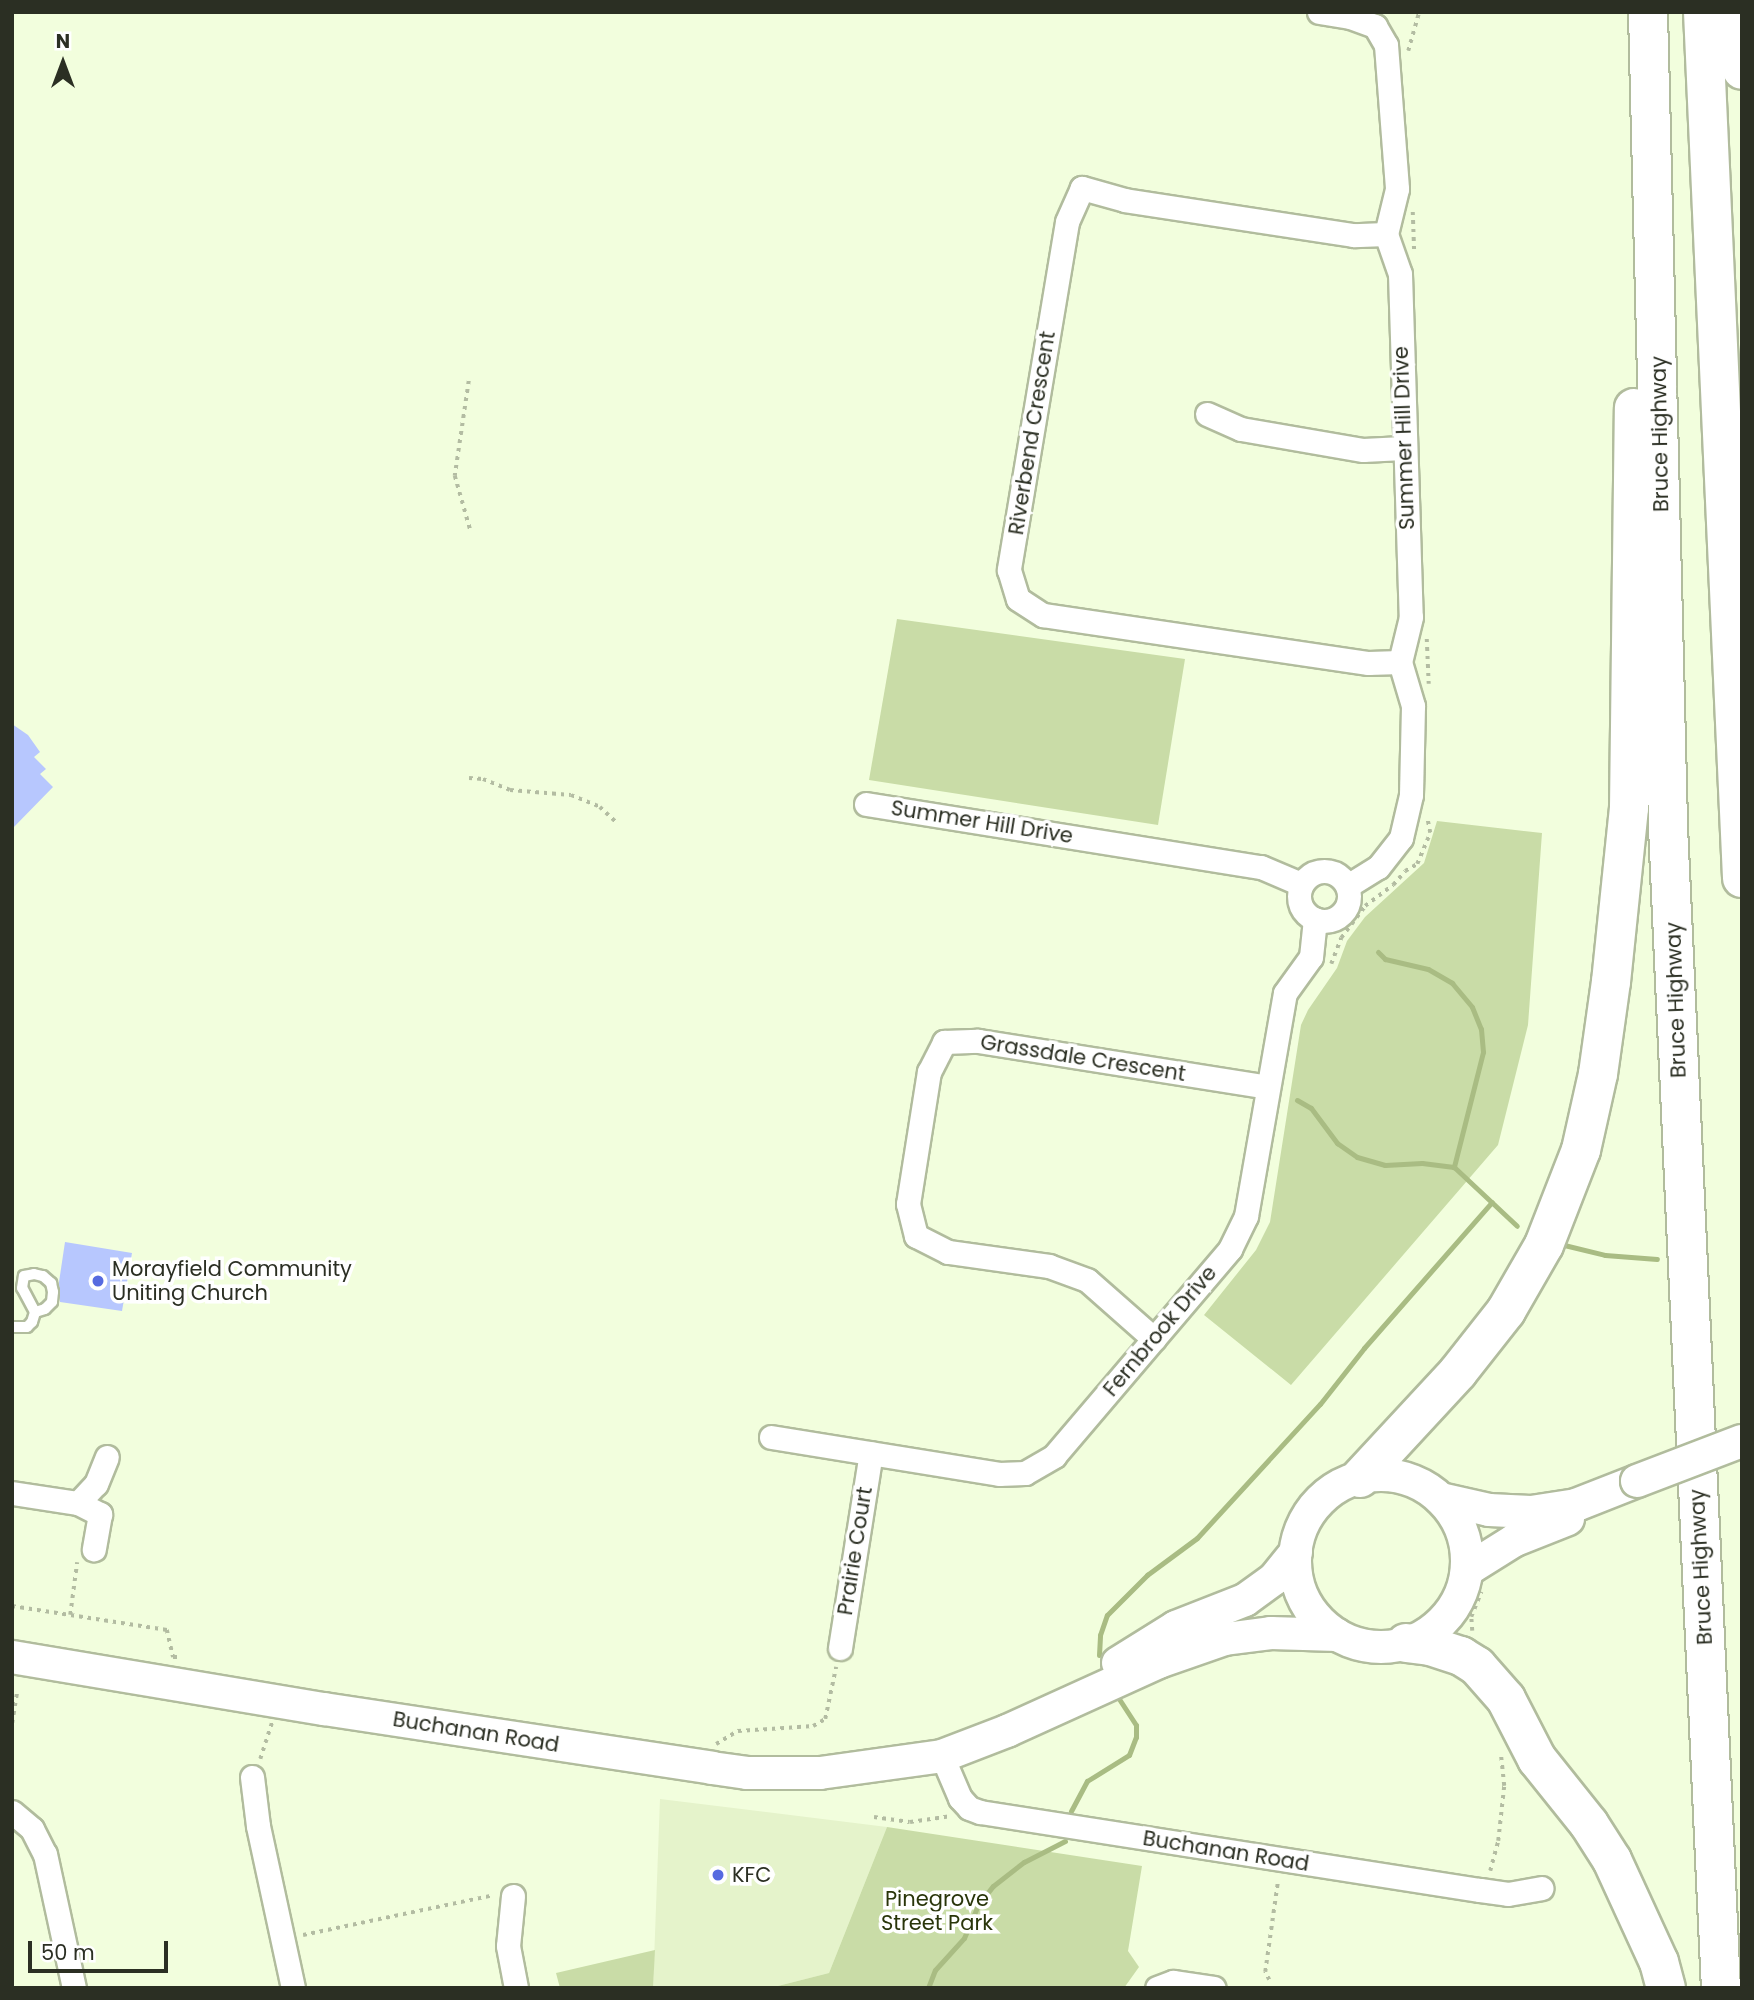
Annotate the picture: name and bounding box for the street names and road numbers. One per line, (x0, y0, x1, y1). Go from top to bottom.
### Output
street label: Riverbend Crescent (1003, 329, 1061, 537)
street label: Summer Hill Drive (1388, 346, 1420, 530)
street label: Bruce Highway (1646, 356, 1674, 512)
street label: Summer Hill Drive (889, 795, 1075, 849)
street label: Bruce Highway (1661, 922, 1691, 1078)
street label: Grassdale Crescent (979, 1029, 1187, 1087)
street label: Fernbrook Drive (1098, 1261, 1222, 1401)
street label: Prairie Court (832, 1485, 878, 1617)
street label: Bruce Highway (1684, 1488, 1718, 1646)
street label: Buchanan Road (391, 1706, 561, 1758)
street label: Buchanan Road (1141, 1825, 1311, 1877)

